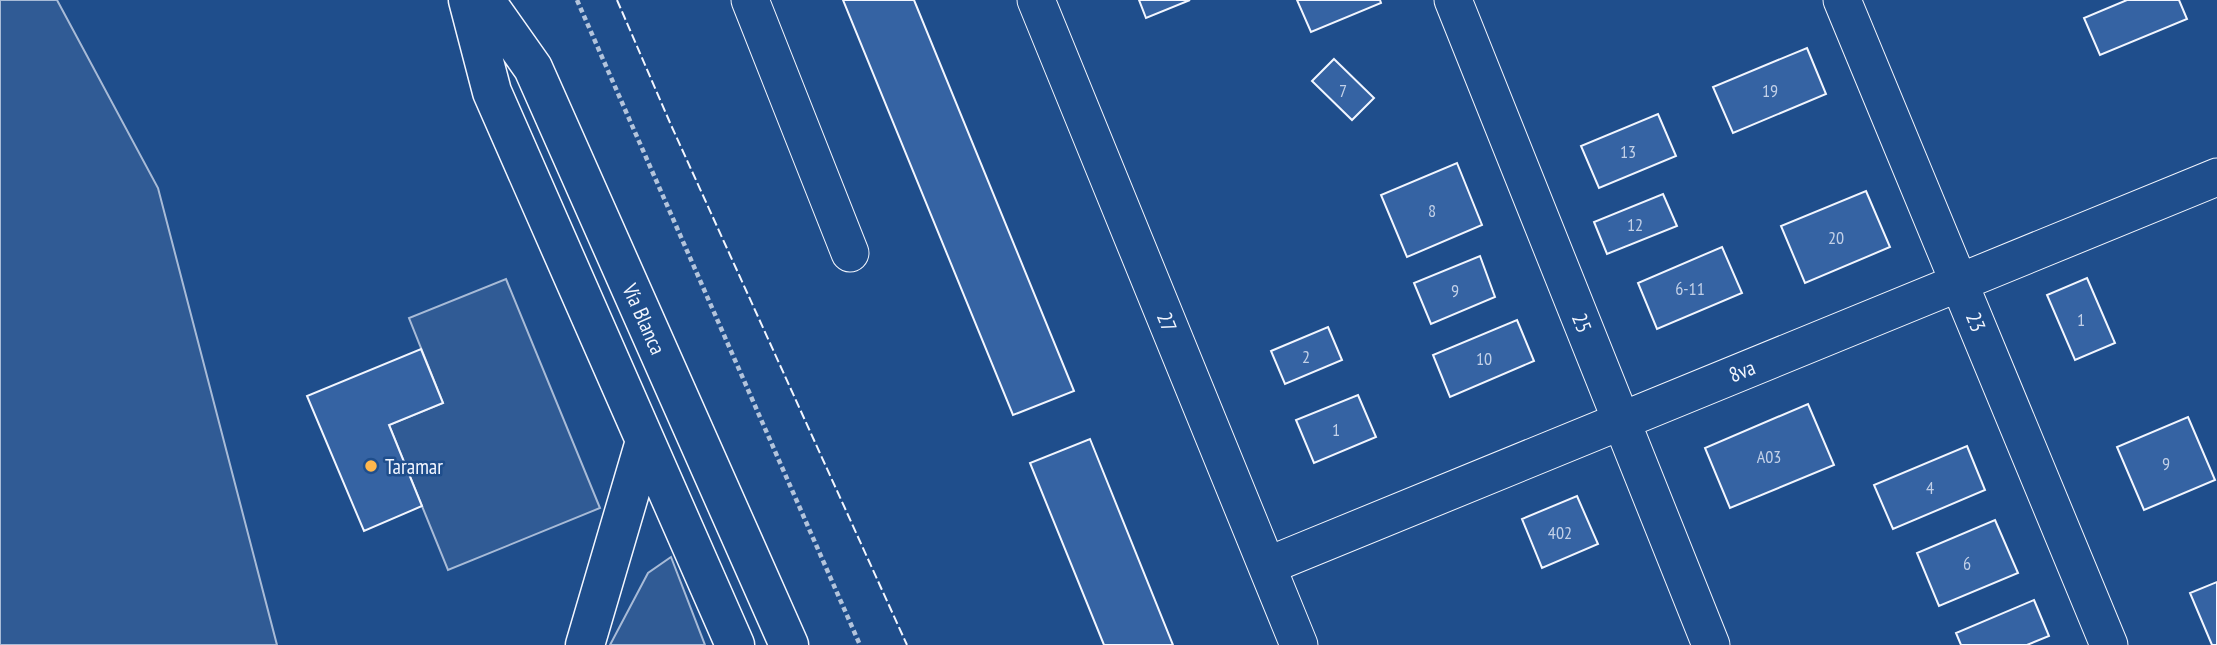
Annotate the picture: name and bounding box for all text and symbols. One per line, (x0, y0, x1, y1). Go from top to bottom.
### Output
house number: 7 (1339, 79, 1347, 102)
house number: 19 (1762, 79, 1778, 102)
house number: 13 (1620, 140, 1636, 163)
house number: 8 (1428, 199, 1436, 222)
house number: 12 (1627, 213, 1643, 236)
house number: 20 (1828, 226, 1844, 249)
house number: 6-11 (1675, 277, 1705, 300)
street label: Vía Blanca (616, 278, 672, 359)
house number: 9 (1451, 279, 1459, 302)
street label: 27 (1151, 308, 1183, 336)
street label: 23 (1960, 308, 1992, 336)
house number: 1 (2077, 308, 2085, 331)
street label: 25 (1566, 309, 1598, 337)
house number: 2 (1302, 345, 1310, 368)
house number: 10 (1476, 347, 1492, 370)
street label: 8va (1725, 354, 1759, 388)
house number: 1 (1332, 418, 1340, 441)
house number: A03 (1757, 445, 1781, 468)
house number: 9 (2162, 452, 2170, 475)
place label: Taramar (385, 453, 443, 480)
marker: Taramar (363, 458, 379, 474)
house number: 4 (1926, 476, 1934, 499)
house number: 402 (1548, 521, 1572, 544)
house number: 6 (1963, 552, 1971, 575)

